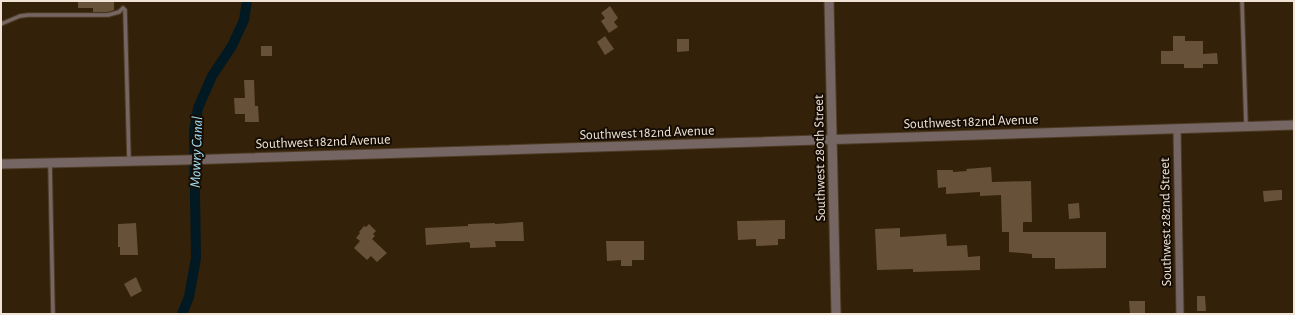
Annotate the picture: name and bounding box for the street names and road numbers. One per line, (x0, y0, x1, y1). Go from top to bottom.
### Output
street label: Southwest 280th Street (812, 94, 828, 222)
street label: Southwest 182nd Avenue (903, 113, 1039, 131)
street label: Southwest 182nd Avenue (579, 124, 715, 142)
street label: Southwest 182nd Avenue (255, 133, 391, 151)
street label: Southwest 282nd Street (1158, 157, 1174, 286)

